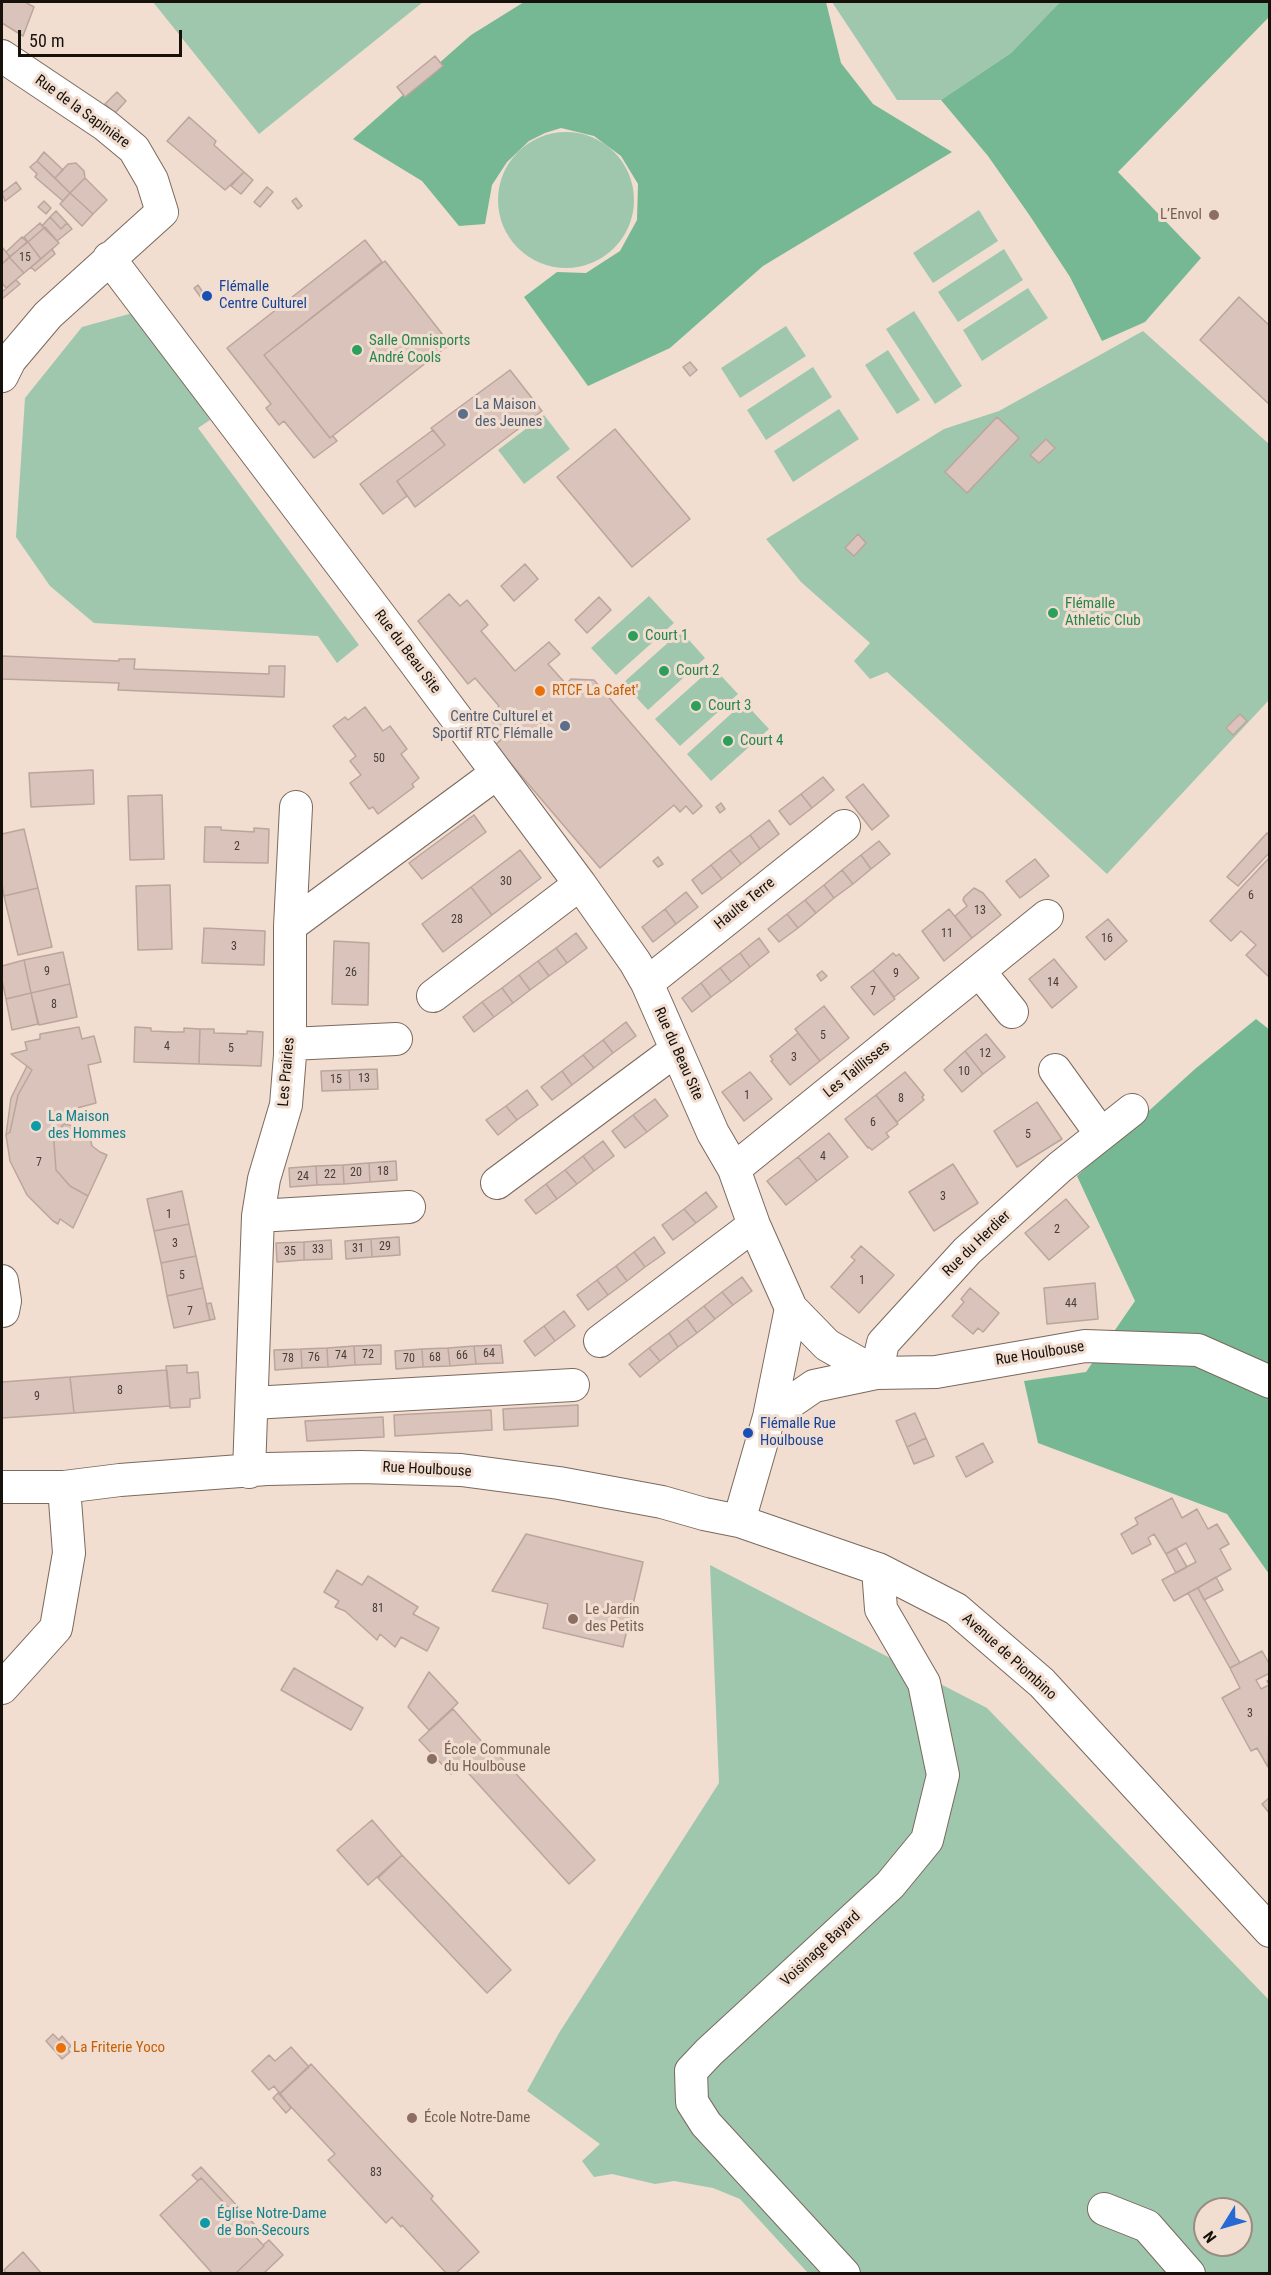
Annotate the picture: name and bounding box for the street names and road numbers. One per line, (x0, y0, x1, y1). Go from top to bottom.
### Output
street label: Rue de la Sapinière (31, 72, 133, 152)
street label: Rue du Beau Site (370, 607, 444, 697)
street label: Haulte Terre (711, 874, 779, 934)
street label: Rue du Beau Site (650, 1005, 706, 1103)
street label: Les Prairies (275, 1037, 299, 1107)
street label: Les Taillisses (820, 1038, 894, 1102)
street label: Rue du Herdier (939, 1207, 1015, 1281)
street label: Rue Houlbouse (995, 1338, 1085, 1370)
street label: Rue Houlbouse (382, 1459, 472, 1481)
street label: Avenue de Piombino (958, 1610, 1060, 1704)
street label: Voisinage Bayard (778, 1908, 864, 1990)

